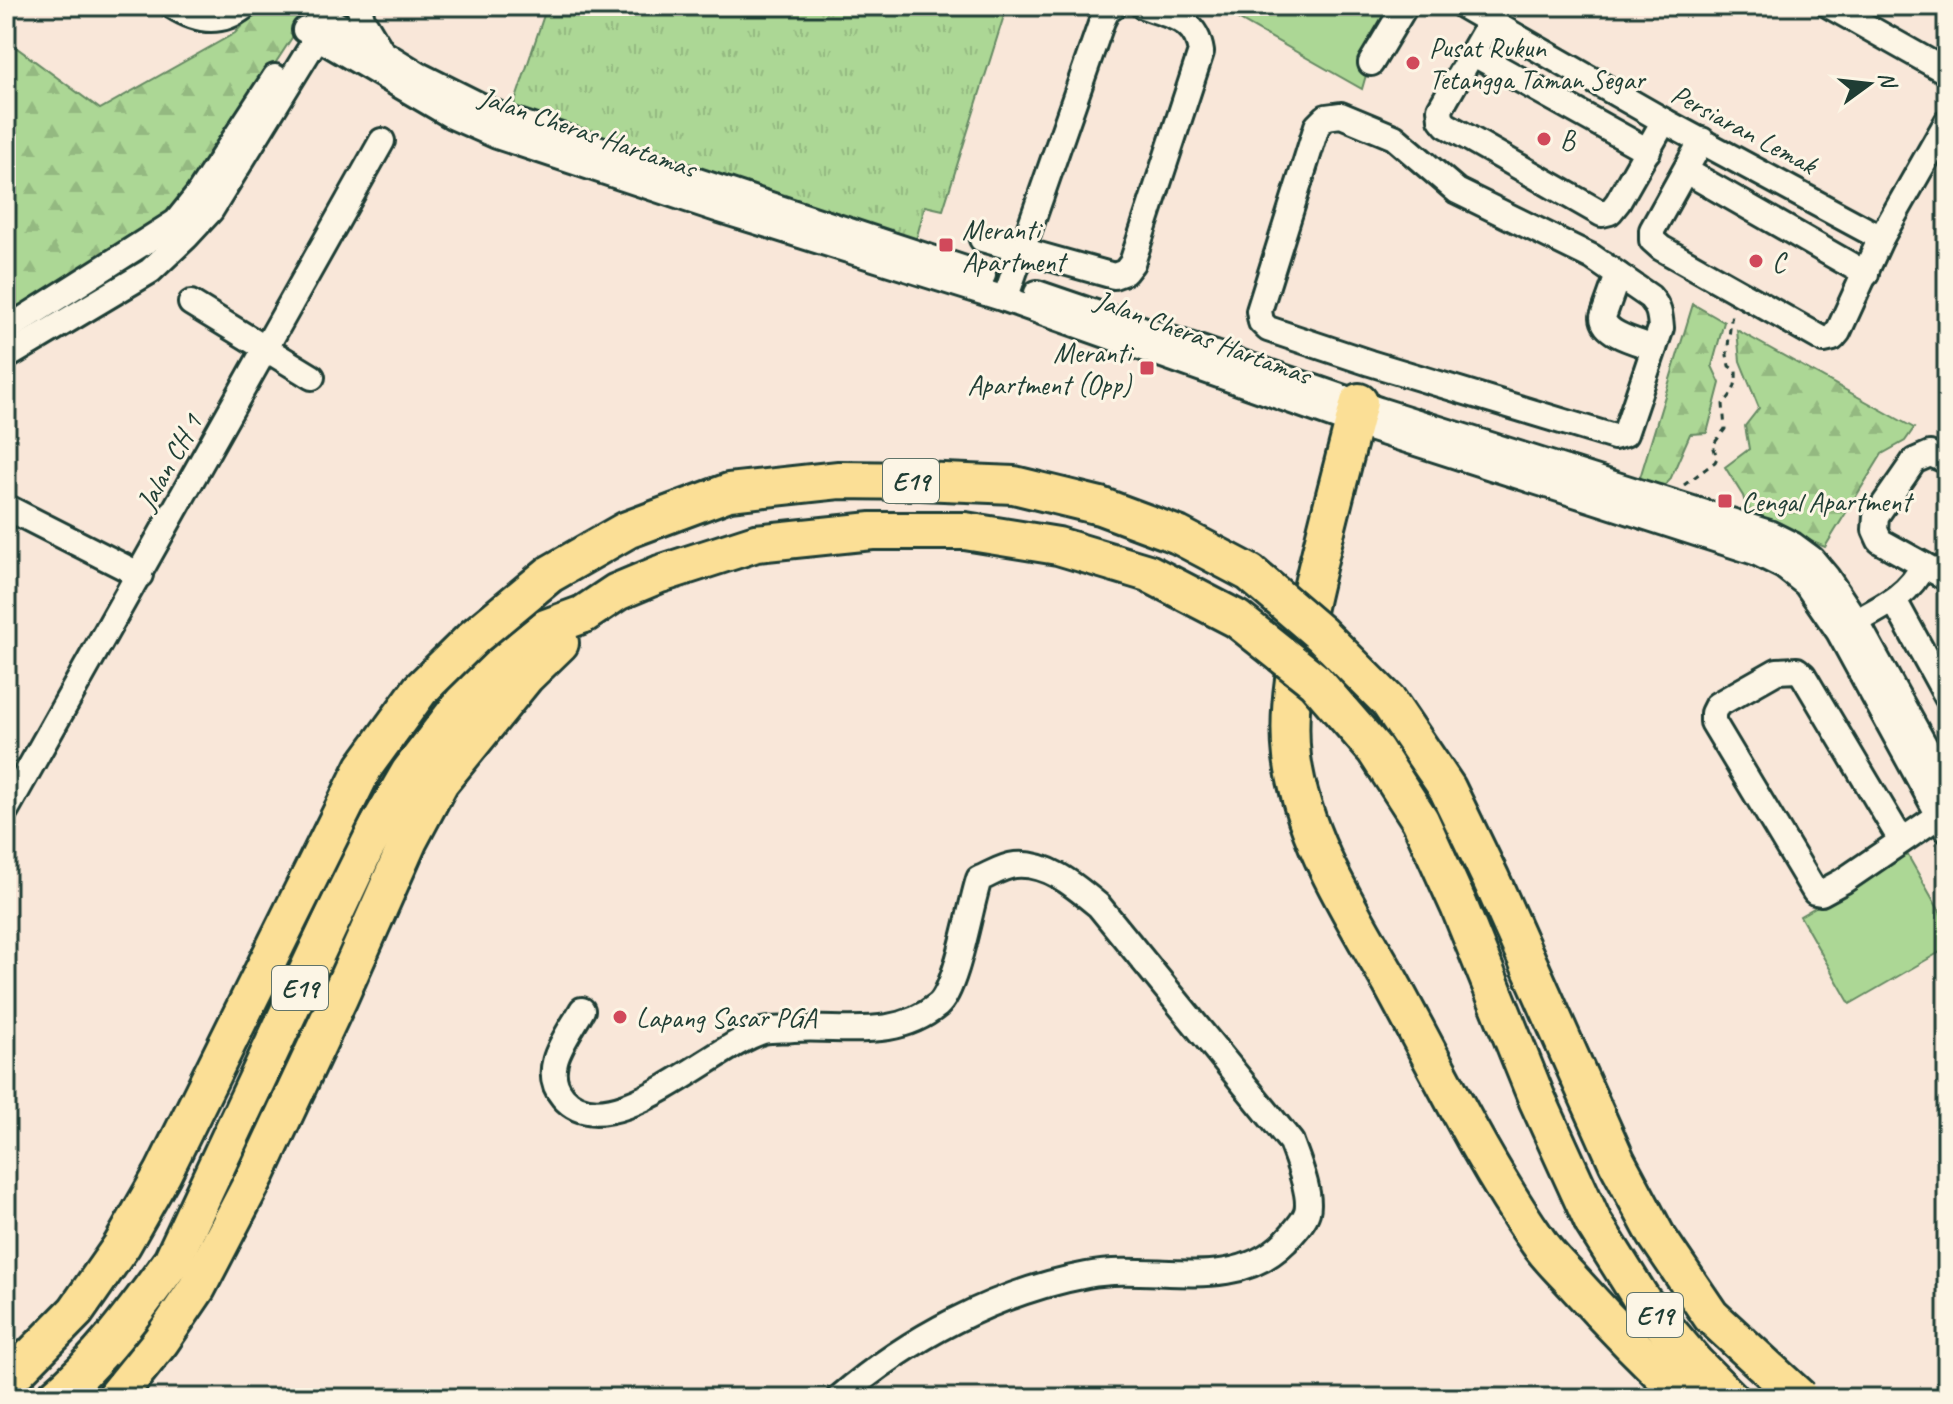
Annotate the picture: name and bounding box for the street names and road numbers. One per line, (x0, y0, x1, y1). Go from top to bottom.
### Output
street label: Persiaran Lemak (1665, 76, 1824, 183)
street label: Jalan Cheras Hartamas (473, 78, 703, 186)
street label: Jalan Cheras Hartamas (1089, 281, 1318, 393)
street label: Jalan CH 1 (127, 407, 210, 518)
road number: E19 (883, 459, 939, 503)
road number: E19 (272, 966, 328, 1010)
road number: E19 (1627, 1293, 1683, 1337)

